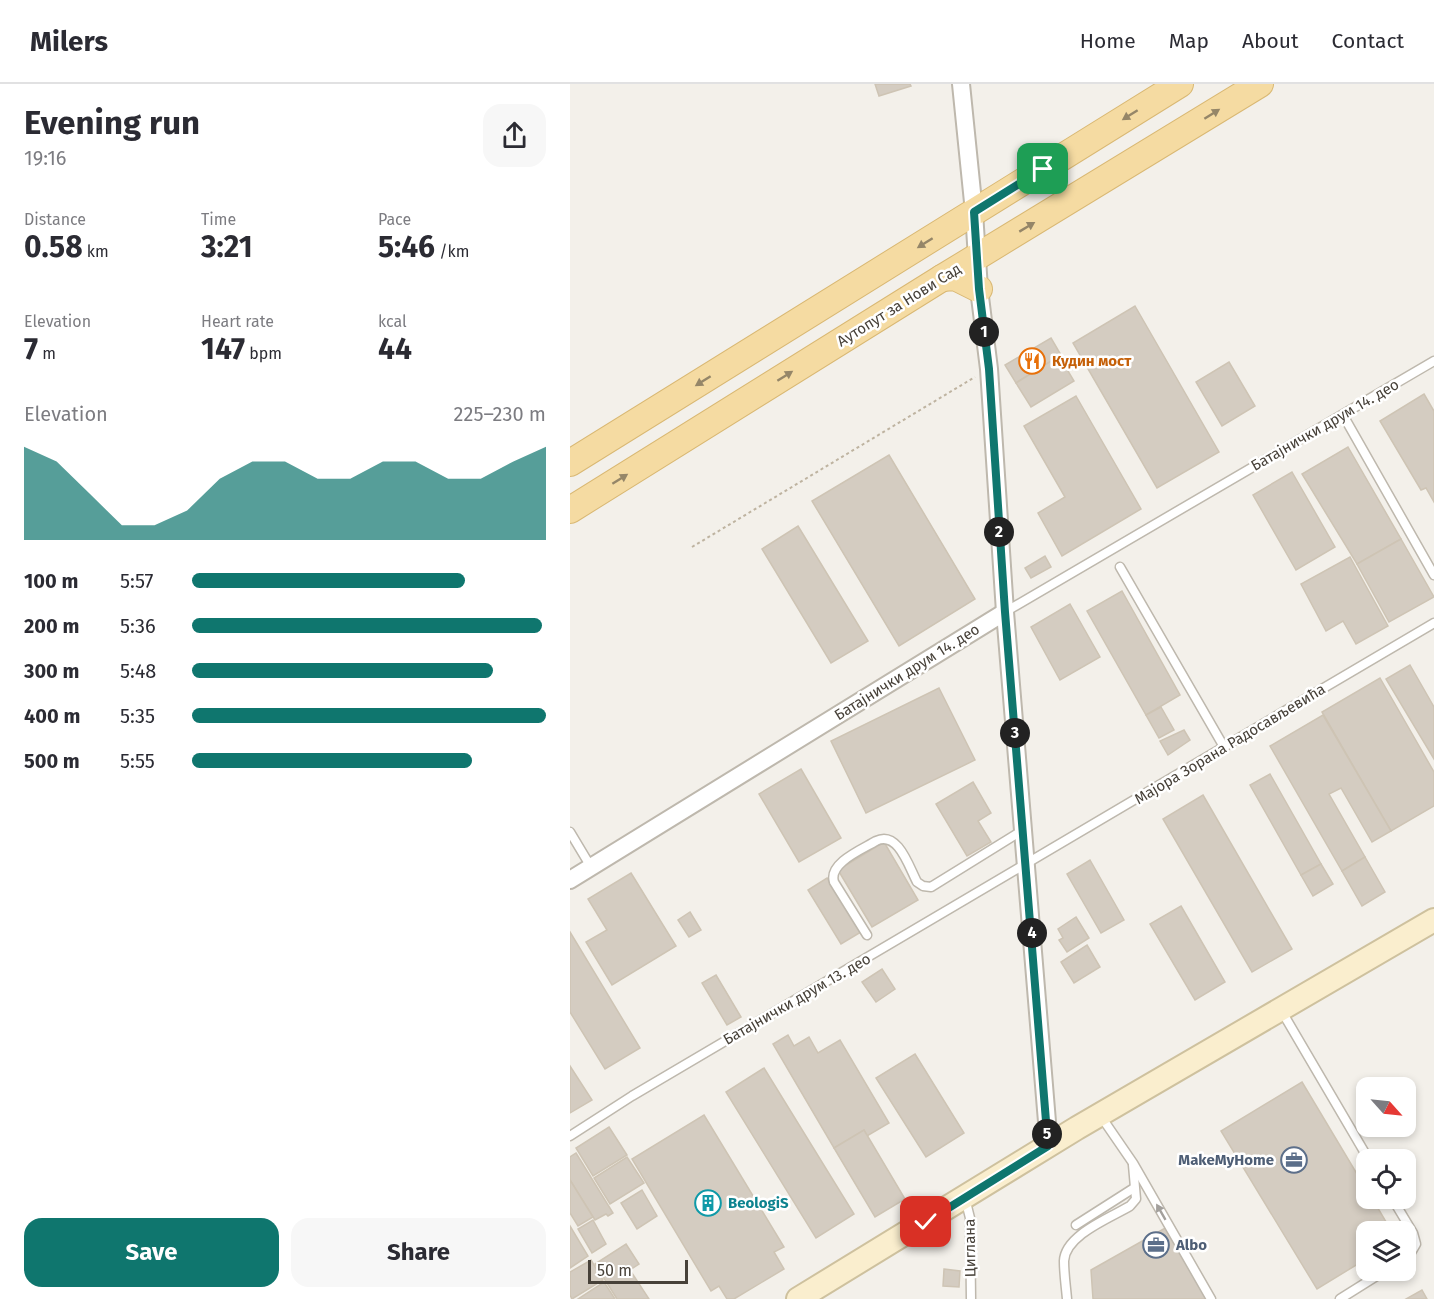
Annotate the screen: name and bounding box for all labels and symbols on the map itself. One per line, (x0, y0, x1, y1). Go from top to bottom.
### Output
one-way arrow (1204, 108, 1220, 119)
one-way arrow (1122, 109, 1138, 120)
pin (1017, 143, 1068, 194)
one-way arrow (1019, 221, 1035, 232)
one-way arrow (917, 237, 933, 248)
street label: Аутопут за Нови Сад (834, 260, 964, 350)
pin: 1 (969, 317, 999, 347)
restaurant icon: Кудин мост (1017, 346, 1047, 376)
place label: Кудин мост (1052, 352, 1132, 370)
one-way arrow (777, 371, 793, 382)
street label: Батајнички друм 14. део (1248, 375, 1402, 475)
one-way arrow (695, 376, 711, 387)
one-way arrow (612, 474, 628, 485)
pin: 2 (984, 517, 1014, 547)
street label: Батајнички друм 14. део (831, 620, 983, 724)
street label: Мајора Зорана Радосављевића (1131, 680, 1329, 808)
pin: 3 (1000, 718, 1030, 748)
pin: 4 (1017, 918, 1047, 948)
street label: Батајнички друм 13. део (720, 949, 874, 1049)
north arrow (1356, 1077, 1416, 1137)
pin: 5 (1032, 1119, 1062, 1149)
office icon: MakeMyHome (1279, 1145, 1309, 1175)
place label: MakeMyHome (1178, 1151, 1274, 1169)
building icon: BeologiS (693, 1188, 723, 1218)
place label: BeologiS (728, 1194, 789, 1212)
pin (900, 1196, 951, 1247)
one-way arrow (1156, 1203, 1166, 1220)
street label: Циглана (960, 1219, 980, 1277)
office icon: Albo (1141, 1230, 1171, 1260)
place label: Albo (1175, 1236, 1207, 1254)
scale bar (588, 1257, 688, 1284)

